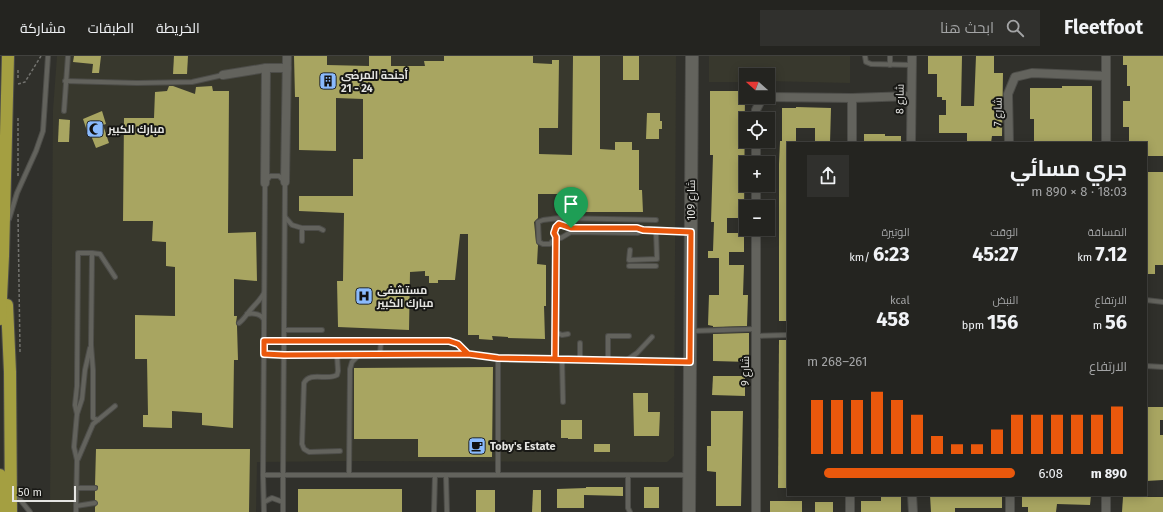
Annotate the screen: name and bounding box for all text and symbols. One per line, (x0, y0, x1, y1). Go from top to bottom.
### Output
search box (760, 10, 1040, 46)
text: Fleetfoot (1064, 16, 1143, 39)
icon: search (1004, 17, 1026, 39)
text: ابحث هنا (940, 19, 994, 37)
text: مشاركة (20, 20, 66, 37)
text: الطبقات (88, 20, 134, 37)
text: الخريطة (156, 20, 200, 37)
place label: أجنحة المرضى 21 - 24 (341, 68, 409, 95)
north arrow (739, 68, 775, 104)
map controls (739, 68, 775, 236)
building icon: أجنحة المرضى 21 - 24 (318, 71, 338, 91)
street label: شارع 8 (893, 84, 908, 114)
street label: شارع 7 (991, 97, 1006, 127)
button: locate (739, 112, 775, 148)
mosque icon: مبارك الكبير (85, 119, 105, 139)
place label: مبارك الكبير (107, 123, 165, 136)
button: share (807, 155, 849, 197)
text: جري مسائي (1010, 155, 1127, 182)
button: + (739, 156, 775, 192)
street label: شارع 109 (685, 180, 699, 220)
text: 18:03 · 8 × 890 m (1031, 184, 1127, 199)
pin (554, 187, 588, 228)
icon: arrive (560, 193, 582, 215)
button: − (739, 200, 775, 236)
text: الوتيرة (881, 226, 910, 239)
text: الوقت (990, 226, 1018, 239)
text: المسافة (1088, 226, 1127, 239)
text: 6:23 (873, 242, 910, 266)
text: 45:27 (972, 242, 1018, 266)
text: 7.12 (1095, 242, 1127, 266)
text: /km (849, 251, 873, 264)
text: km (1077, 251, 1095, 264)
place label: مستشفى مبارك الكبير (376, 284, 434, 310)
hospital icon: مستشفى مبارك الكبير (354, 286, 374, 306)
text: kcal (890, 294, 910, 307)
text: النبض (992, 294, 1018, 307)
text: الارتفاع (1095, 294, 1127, 307)
text: 458 (876, 307, 910, 331)
text: 156 (987, 310, 1018, 334)
text: 56 (1105, 310, 1127, 334)
text: bpm (962, 319, 987, 332)
text: m (1093, 319, 1105, 332)
text: 261–268 m (807, 354, 867, 369)
street label: شارع 9 (739, 356, 753, 386)
text: الارتفاع (1089, 359, 1127, 374)
cafe icon: Toby's Estate (467, 436, 487, 456)
place label: Toby's Estate (490, 440, 556, 453)
text: 6:08 (1039, 466, 1063, 481)
text: 890 m (1091, 466, 1127, 481)
scale bar (12, 484, 76, 503)
text: 50 m (18, 486, 42, 499)

